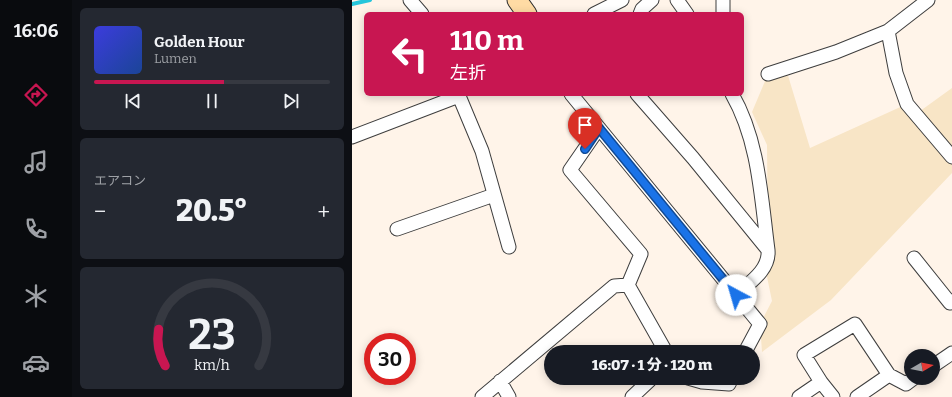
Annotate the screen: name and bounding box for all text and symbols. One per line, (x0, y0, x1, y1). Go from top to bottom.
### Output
text: 16:06 (14, 20, 58, 42)
text: 110 m (450, 24, 524, 57)
icon: left (384, 28, 436, 80)
text: Golden Hour (154, 33, 245, 51)
text: Lumen (154, 51, 197, 66)
text: 左折 (450, 62, 486, 84)
icon: directions (22, 81, 50, 109)
icon: previous (122, 90, 144, 112)
icon: pause (201, 90, 223, 112)
icon: next (280, 90, 302, 112)
pin (568, 108, 602, 149)
icon: arrive (574, 114, 596, 136)
icon: music (22, 148, 50, 176)
text: エアコン (94, 173, 146, 188)
text: 20.5° (176, 193, 248, 229)
text: − (94, 198, 106, 225)
text: + (317, 198, 330, 225)
icon: phone (22, 215, 50, 243)
position arrow (715, 274, 757, 316)
icon: climate (22, 282, 50, 310)
text: 23 (188, 310, 236, 360)
speed limit sign: 30 (364, 333, 416, 385)
icon: car (22, 349, 50, 377)
north arrow (904, 349, 940, 385)
map controls (904, 349, 940, 385)
text: 16:07 · 1 分 · 120 m (592, 356, 712, 374)
text: km/h (194, 357, 230, 374)

